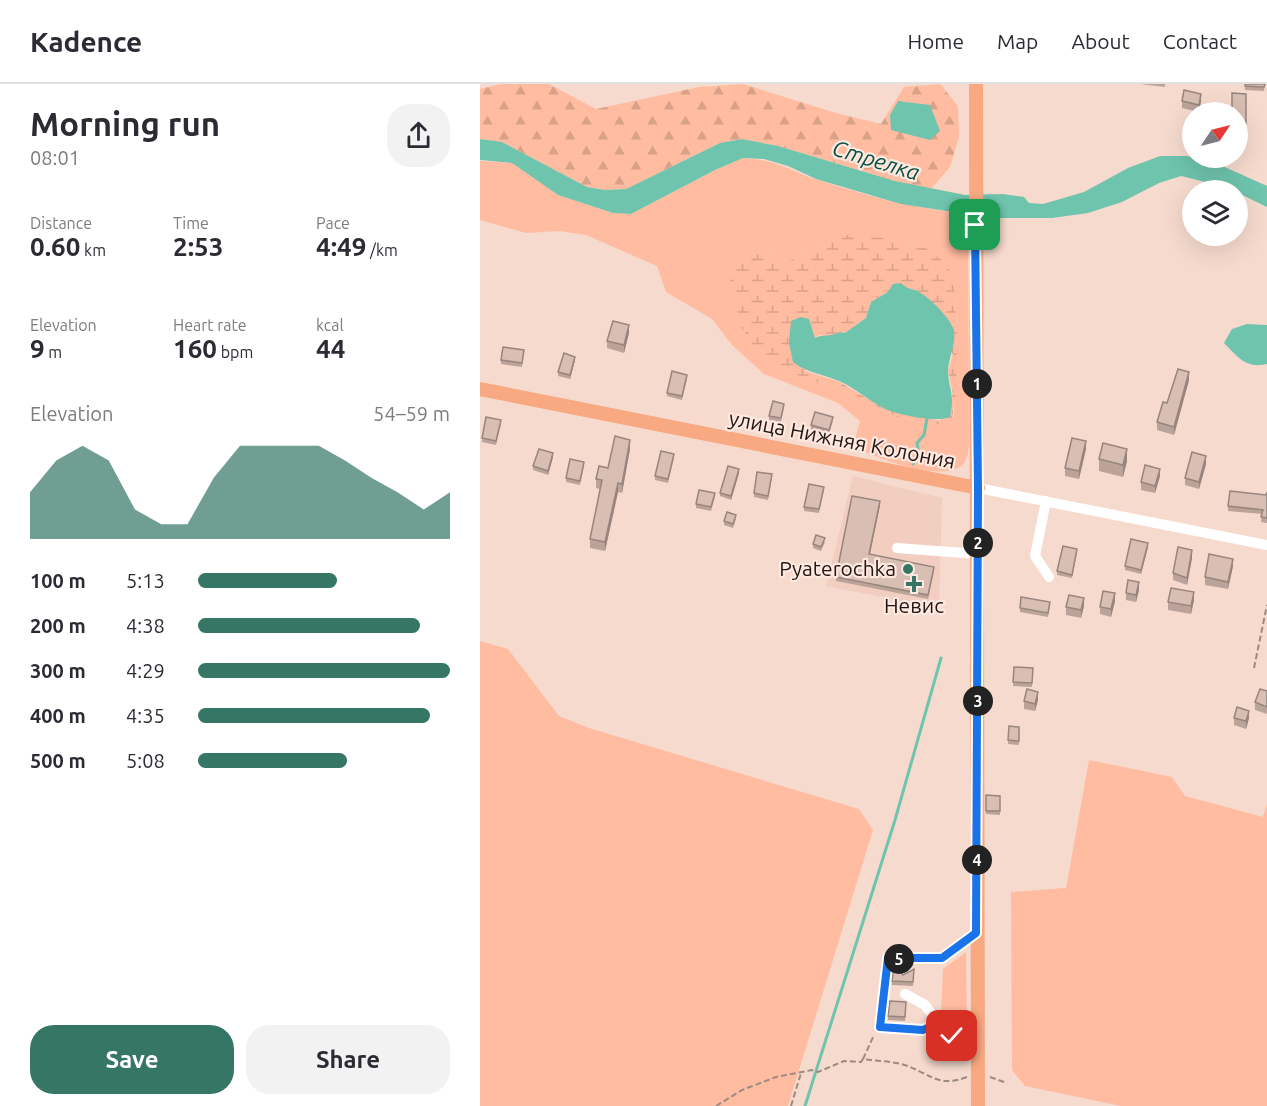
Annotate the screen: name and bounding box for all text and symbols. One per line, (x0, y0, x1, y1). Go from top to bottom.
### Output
text: Kadence (30, 26, 142, 57)
text: Home (907, 29, 964, 53)
text: Map (997, 29, 1038, 53)
text: About (1071, 29, 1130, 53)
text: Contact (1163, 29, 1237, 53)
north arrow (1182, 102, 1248, 168)
map controls (1182, 102, 1248, 246)
button: share (387, 104, 450, 167)
text: Morning run (30, 105, 220, 142)
water label: Стрелка (830, 134, 923, 185)
text: 08:01 (30, 146, 80, 169)
button: layers (1182, 180, 1248, 246)
pin (949, 199, 1000, 250)
icon: arrive (958, 208, 991, 241)
text: Distance (30, 214, 92, 232)
text: Time (173, 214, 209, 232)
text: Pace (316, 214, 350, 232)
text: 0.60 (30, 232, 80, 261)
text: 2:53 (173, 232, 223, 261)
text: 4:49 (316, 232, 366, 261)
text: km (80, 241, 106, 259)
text: /km (366, 241, 398, 259)
text: Elevation (30, 316, 97, 334)
text: Heart rate (173, 316, 247, 334)
text: kcal (316, 316, 344, 334)
text: 9 (30, 334, 45, 363)
text: 160 (173, 334, 217, 363)
text: 44 (316, 334, 345, 363)
text: m (45, 343, 62, 361)
text: bpm (217, 343, 253, 361)
pin: 1 (962, 369, 992, 399)
text: 1 (972, 375, 982, 393)
text: Elevation (30, 402, 113, 425)
text: 54–59 m (373, 402, 450, 425)
street label: улица Нижняя Колония (727, 405, 957, 473)
pin: 2 (963, 528, 993, 558)
text: 2 (973, 534, 983, 552)
place label: Pyaterochka (779, 556, 896, 580)
marker: Pyaterochka (901, 562, 915, 576)
text: 100 m (30, 569, 86, 592)
text: 5:13 (126, 569, 165, 592)
marker: Невис (907, 577, 921, 591)
place label: Невис (884, 593, 944, 617)
text: 200 m (30, 614, 86, 637)
text: 4:38 (126, 614, 165, 637)
text: 300 m (30, 659, 86, 682)
text: 4:29 (126, 659, 165, 682)
pin: 3 (963, 686, 993, 716)
text: 3 (973, 692, 983, 710)
text: 400 m (30, 704, 86, 727)
text: 4:35 (126, 704, 165, 727)
text: 500 m (30, 749, 86, 772)
text: 5:08 (126, 749, 165, 772)
pin: 4 (962, 845, 992, 875)
text: 4 (972, 851, 982, 869)
pin: 5 (884, 944, 914, 974)
text: 5 (894, 950, 904, 968)
pin (926, 1010, 977, 1061)
icon: check (935, 1019, 968, 1052)
button: Save (30, 1025, 234, 1094)
button: Share (246, 1025, 450, 1094)

